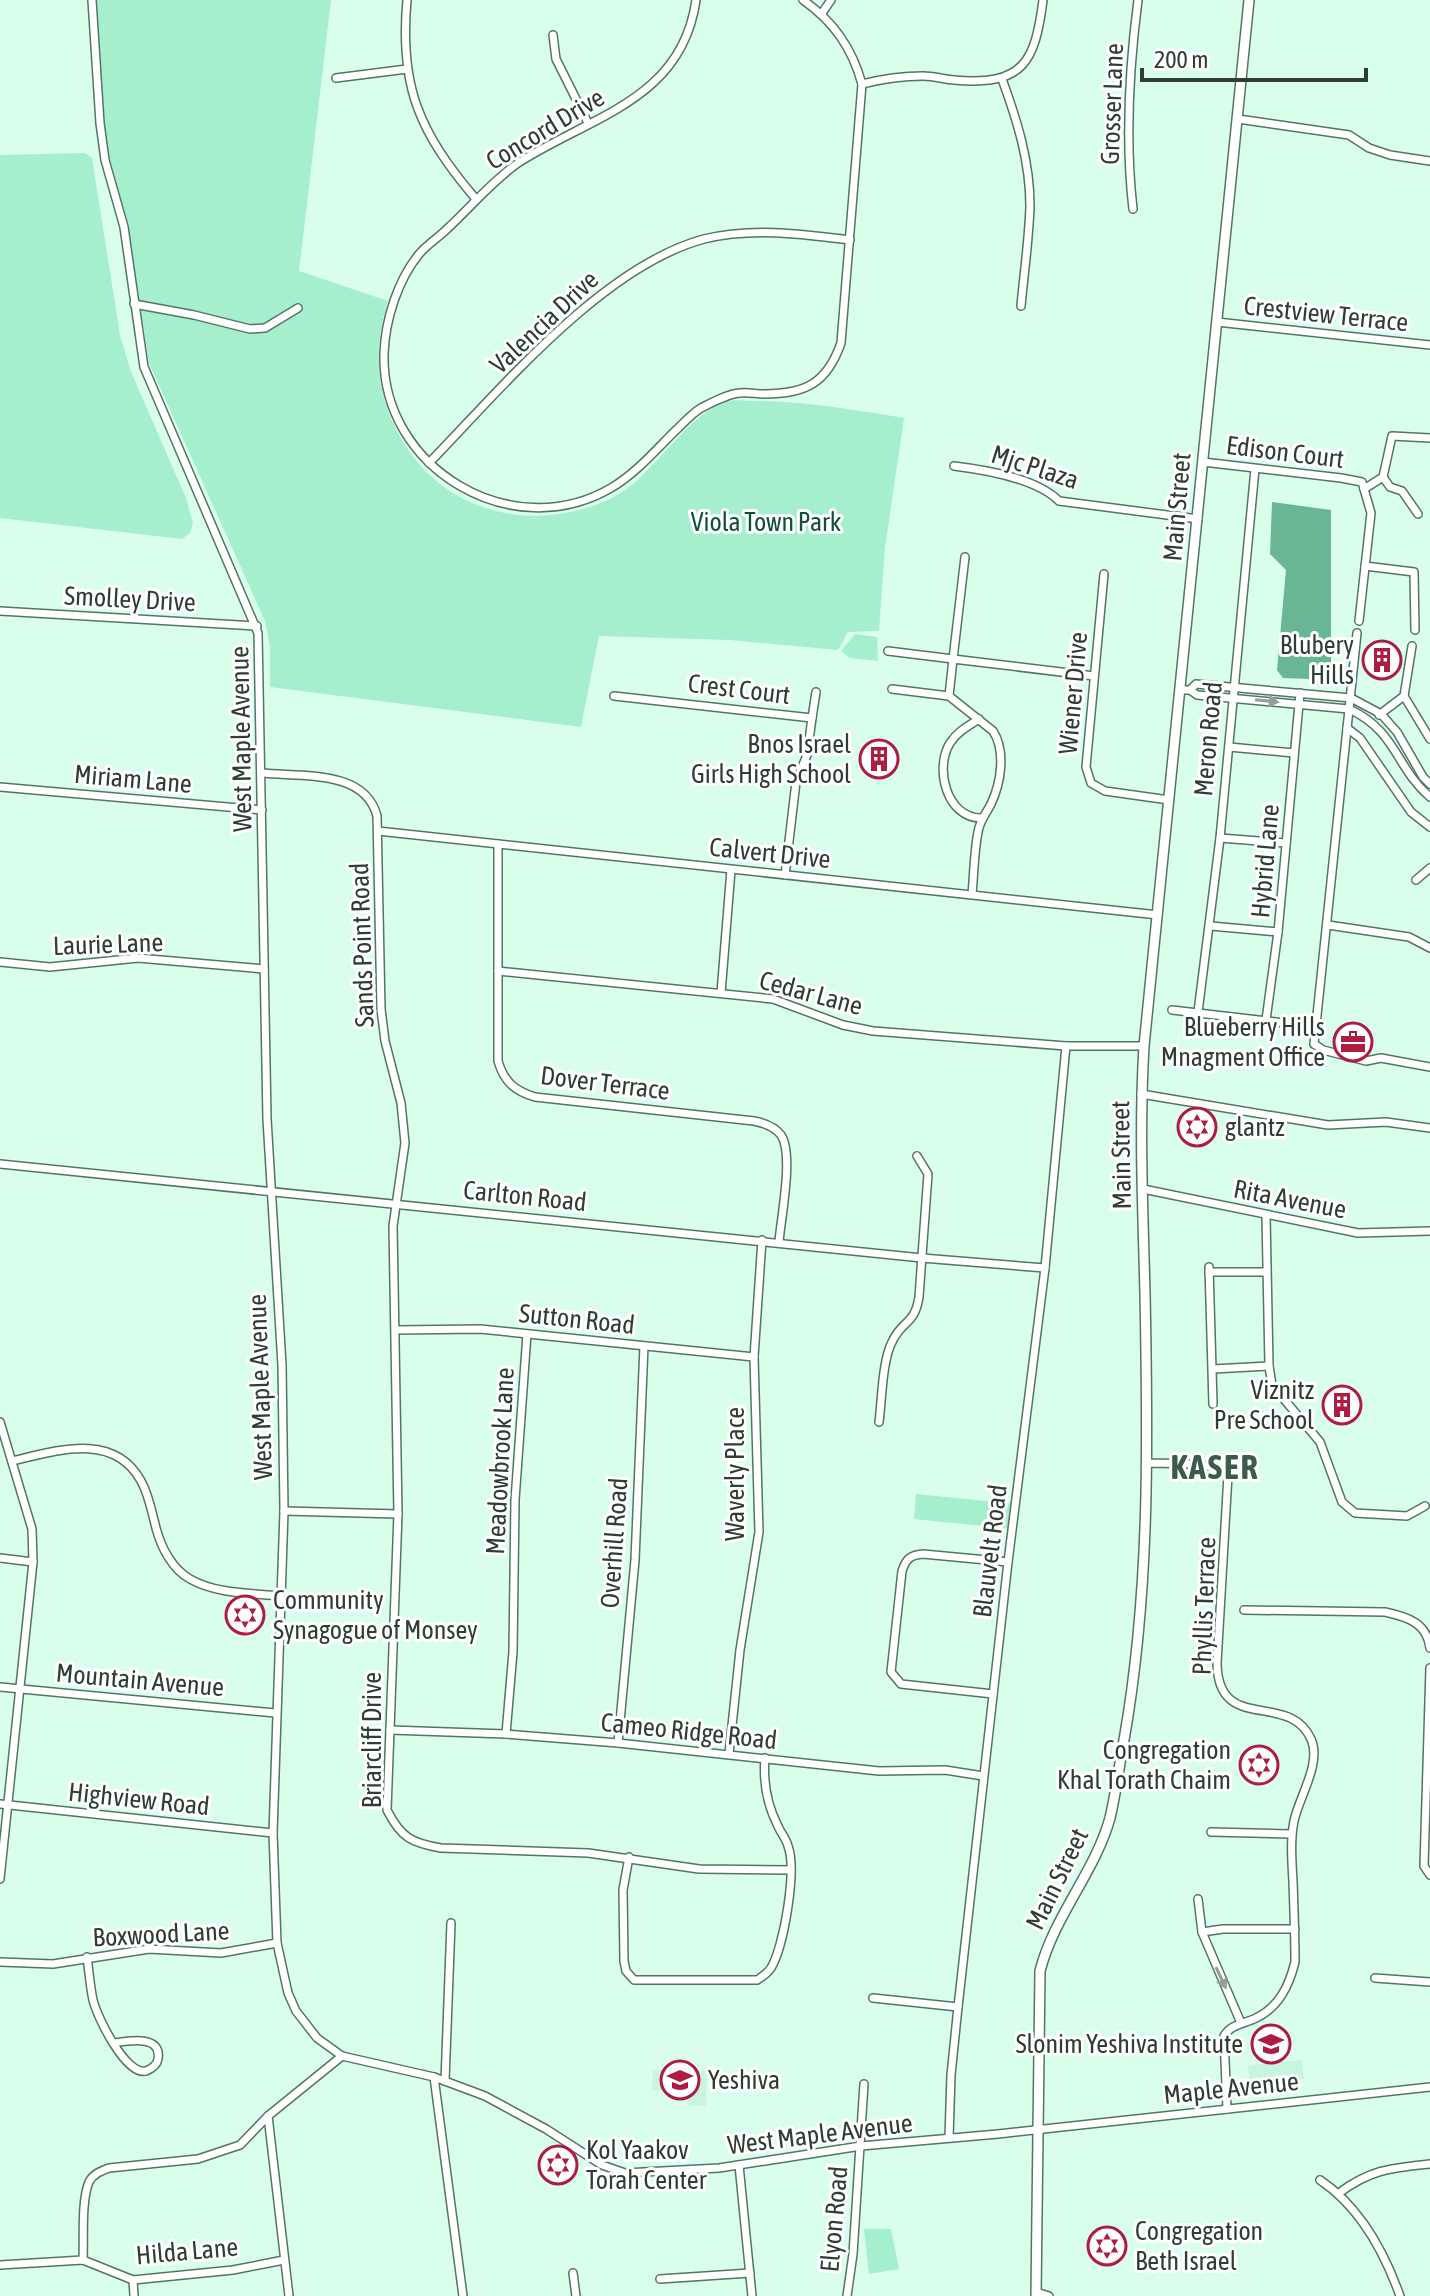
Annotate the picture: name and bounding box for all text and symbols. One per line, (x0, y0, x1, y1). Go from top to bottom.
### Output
scale bar (1142, 32, 1366, 82)
street label: Grosser Lane (1095, 43, 1129, 165)
text: 200 m (1154, 46, 1208, 73)
street label: Concord Drive (481, 82, 609, 176)
street label: Valencia Drive (484, 264, 604, 380)
street label: Crestview Terrace (1242, 290, 1410, 338)
street label: Edison Court (1224, 430, 1346, 474)
street label: Mjc Plaza (988, 439, 1082, 495)
street label: Main Street (1157, 452, 1197, 562)
park label: Viola Town Park (691, 507, 841, 537)
street label: Smolley Drive (63, 581, 197, 617)
place label: Blubery Hills (1280, 630, 1354, 690)
street label: Wiener Drive (1053, 631, 1093, 755)
building icon: Blubery Hills (1361, 639, 1403, 681)
street label: West Maple Avenue (224, 646, 258, 832)
street label: Crest Court (686, 668, 792, 710)
street label: Meron Road (1188, 680, 1228, 798)
one-way arrow (1255, 694, 1280, 707)
place label: Bnos Israel Girls High School (691, 729, 851, 789)
building icon: Bnos Israel Girls High School (858, 738, 900, 780)
street label: Miriam Lane (73, 759, 193, 799)
street label: Hybrid Lane (1245, 803, 1285, 919)
street label: Calvert Drive (708, 832, 832, 874)
street label: Sands Point Road (344, 862, 380, 1028)
street label: Laurie Lane (52, 927, 164, 961)
street label: Cedar Lane (756, 965, 866, 1021)
place label: Blueberry Hills Mnagment Office (1161, 1012, 1325, 1072)
office icon: Blueberry Hills Mnagment Office (1332, 1021, 1374, 1063)
street label: Dover Terrace (539, 1060, 671, 1106)
street label: Main Street (1105, 1100, 1137, 1210)
synagogue icon: glantz (1176, 1106, 1218, 1148)
place label: glantz (1225, 1112, 1285, 1142)
street label: Rita Avenue (1231, 1173, 1349, 1225)
street label: Carlton Road (462, 1175, 588, 1217)
street label: West Maple Avenue (242, 1294, 278, 1480)
street label: Sutton Road (518, 1298, 636, 1340)
street label: Meadowbrook Lane (480, 1367, 520, 1555)
place label: Viznitz Pre School (1214, 1375, 1314, 1435)
building icon: Viznitz Pre School (1321, 1384, 1363, 1426)
street label: Waverly Place (720, 1407, 750, 1541)
district label: KASER (1170, 1447, 1260, 1486)
street label: Overhill Road (594, 1477, 634, 1609)
street label: Blauvelt Road (967, 1483, 1013, 1619)
street label: Phyllis Terrace (1187, 1536, 1221, 1676)
place label: Community Synagogue of Monsey (273, 1585, 478, 1645)
synagogue icon: Community Synagogue of Monsey (224, 1594, 266, 1636)
street label: Mountain Avenue (55, 1658, 225, 1702)
street label: Briarcliff Drive (357, 1672, 387, 1808)
street label: Cameo Ridge Road (599, 1707, 779, 1755)
place label: Congregation Khal Torath Chaim (1057, 1735, 1231, 1795)
synagogue icon: Congregation Khal Torath Chaim (1238, 1744, 1280, 1786)
street label: Highview Road (67, 1777, 211, 1821)
street label: Main Street (1020, 1824, 1094, 1934)
street label: Boxwood Lane (92, 1915, 230, 1953)
one-way arrow (1214, 1966, 1227, 1990)
school or university icon: Slonim Yeshiva Institute (1250, 2023, 1292, 2065)
place label: Slonim Yeshiva Institute (1016, 2029, 1243, 2059)
school or university icon: Yeshiva (659, 2059, 701, 2101)
place label: Yeshiva (708, 2065, 780, 2095)
street label: Maple Avenue (1162, 2066, 1300, 2110)
street label: West Maple Avenue (726, 2108, 914, 2160)
place label: Kol Yaakov Torah Center (586, 2135, 707, 2195)
synagogue icon: Kol Yaakov Torah Center (537, 2144, 579, 2186)
street label: Elyon Road (814, 2165, 854, 2273)
place label: Congregation Beth Israel (1135, 2216, 1263, 2276)
synagogue icon: Congregation Beth Israel (1086, 2225, 1128, 2267)
street label: Hilda Lane (135, 2232, 239, 2270)

